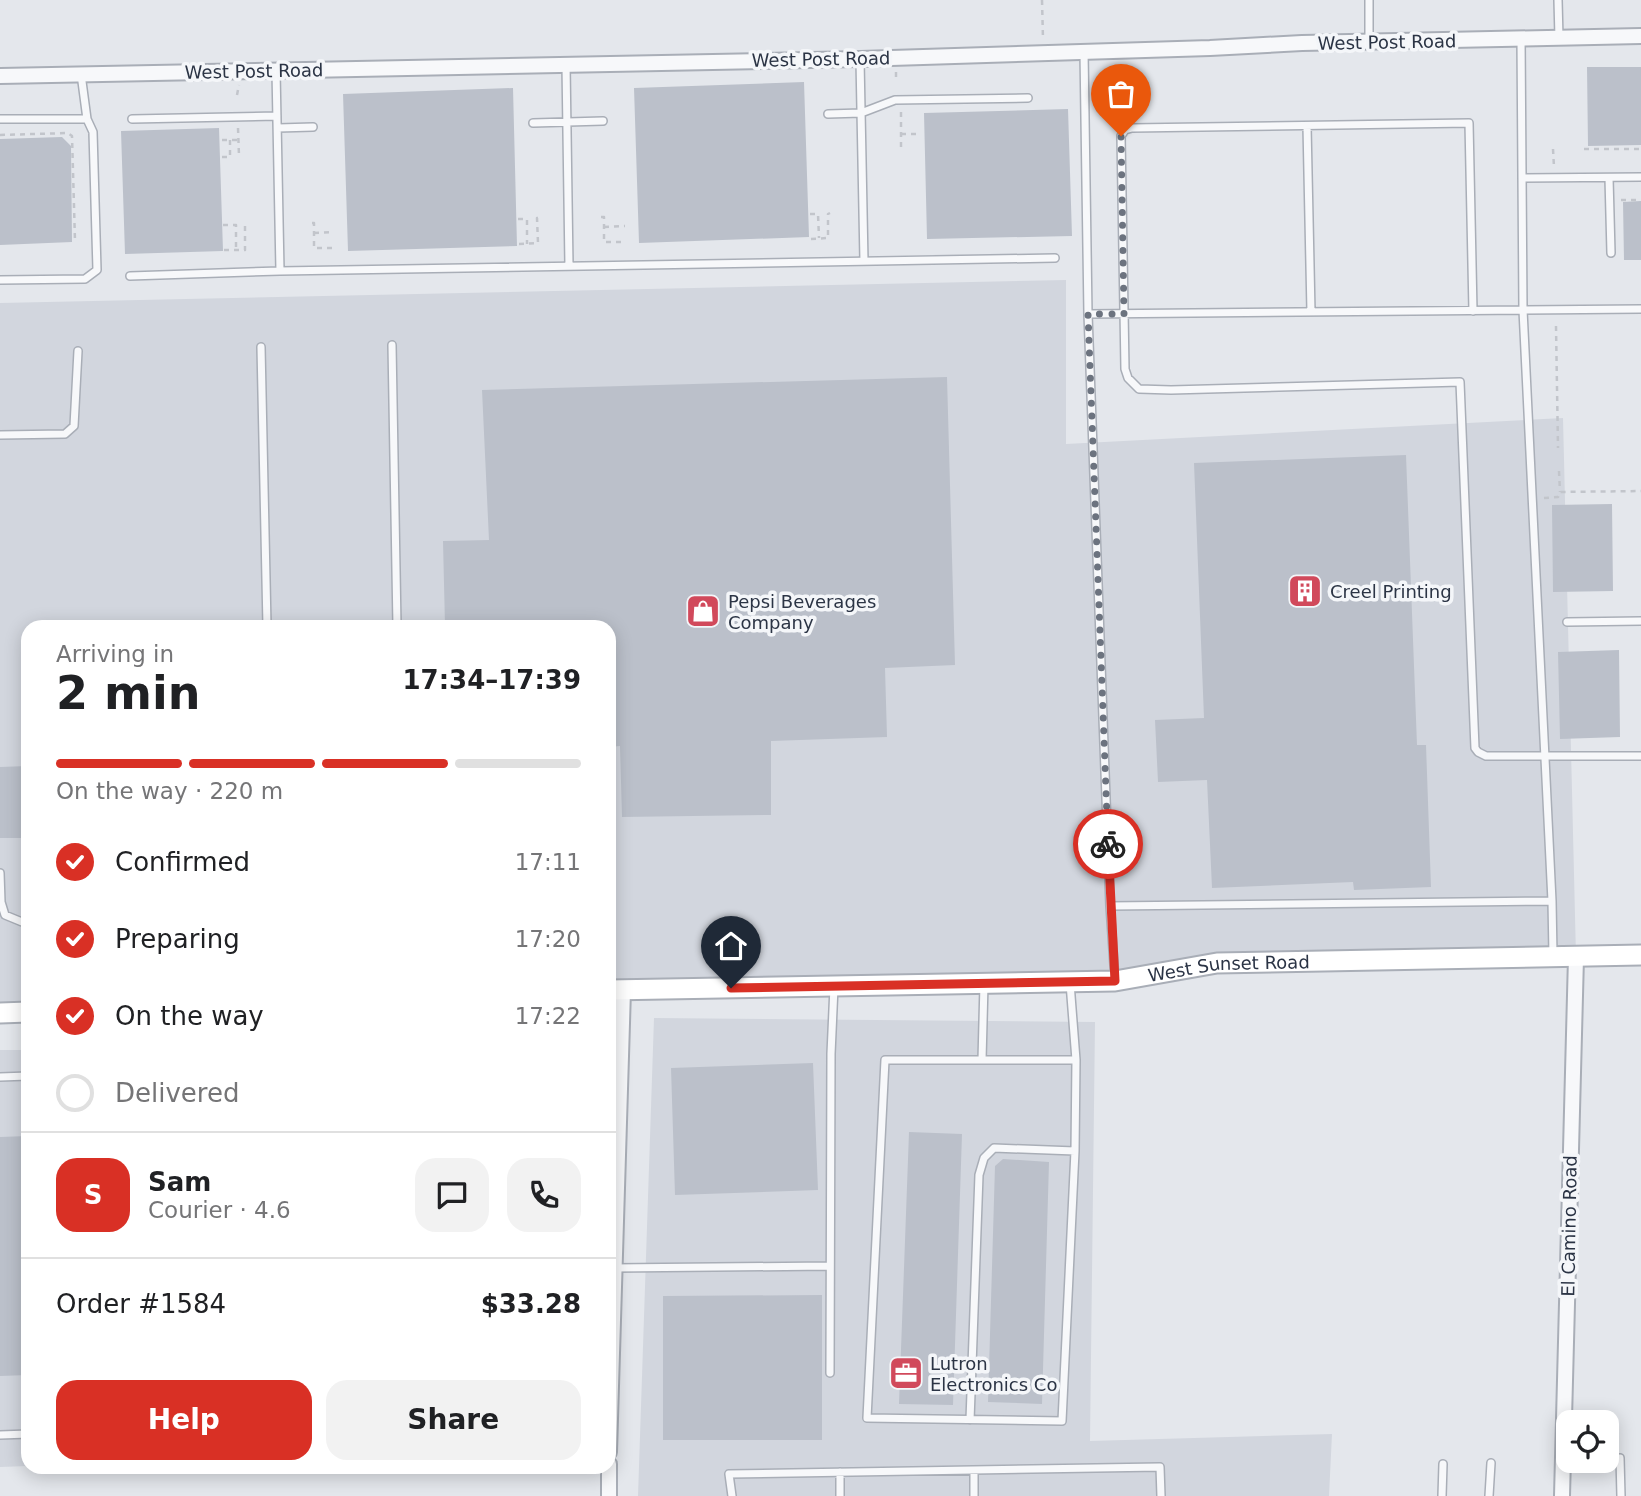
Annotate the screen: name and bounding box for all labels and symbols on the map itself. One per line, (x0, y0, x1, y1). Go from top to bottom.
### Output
street label: West Post Road (1318, 30, 1456, 54)
street label: West Post Road (752, 47, 890, 71)
street label: West Post Road (185, 59, 323, 83)
pin (1091, 64, 1151, 136)
building icon: Creel Printing (1286, 572, 1324, 610)
place label: Creel Printing (1330, 581, 1452, 602)
place label: Pepsi Beverages Company (728, 591, 876, 633)
shop icon: Pepsi Beverages Company (684, 592, 722, 630)
courier (1073, 809, 1143, 879)
pin (701, 916, 761, 988)
street label: West Sunset Road (1146, 951, 1310, 986)
street label: El Camino Road (1557, 1155, 1581, 1297)
place label: Lutron Electronics Co (930, 1353, 1057, 1395)
office icon: Lutron Electronics Co (887, 1354, 925, 1392)

